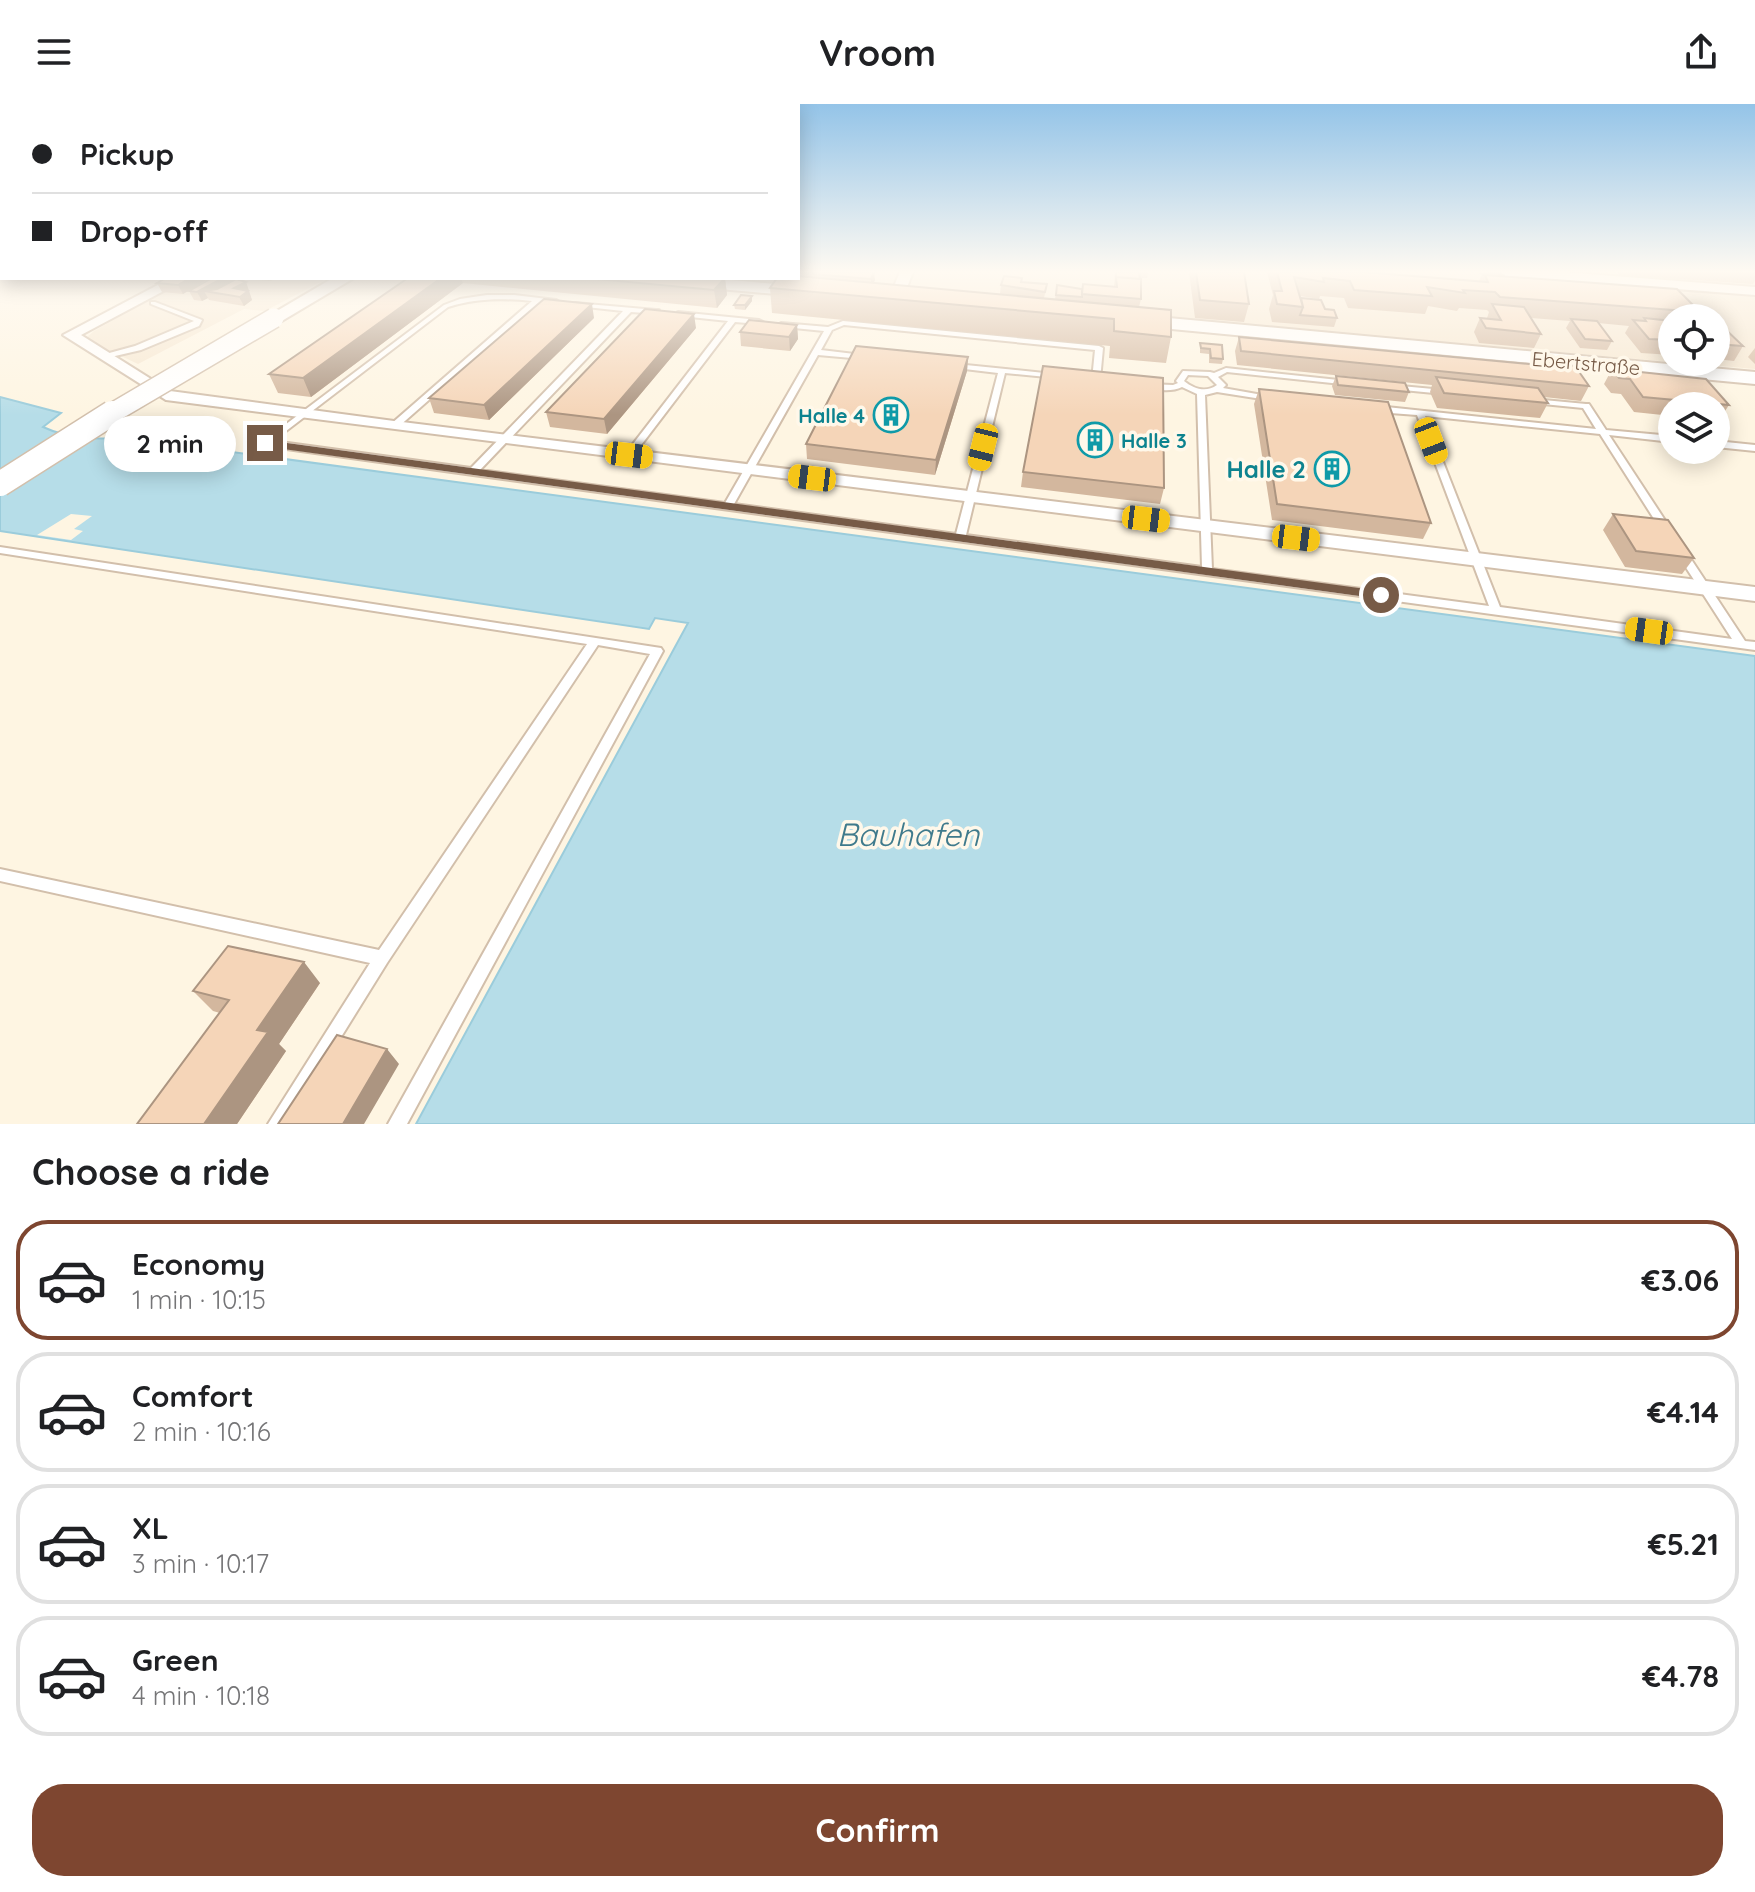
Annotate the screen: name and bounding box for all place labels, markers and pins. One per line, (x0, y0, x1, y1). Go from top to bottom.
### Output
building icon: Halle 4 (872, 396, 910, 434)
place label: Halle 4 (798, 403, 865, 428)
building icon: Halle 3 (1076, 421, 1114, 459)
place label: Halle 3 (1121, 428, 1187, 453)
building icon: Halle 2 (1313, 450, 1351, 488)
place label: Halle 2 (1226, 454, 1306, 484)

